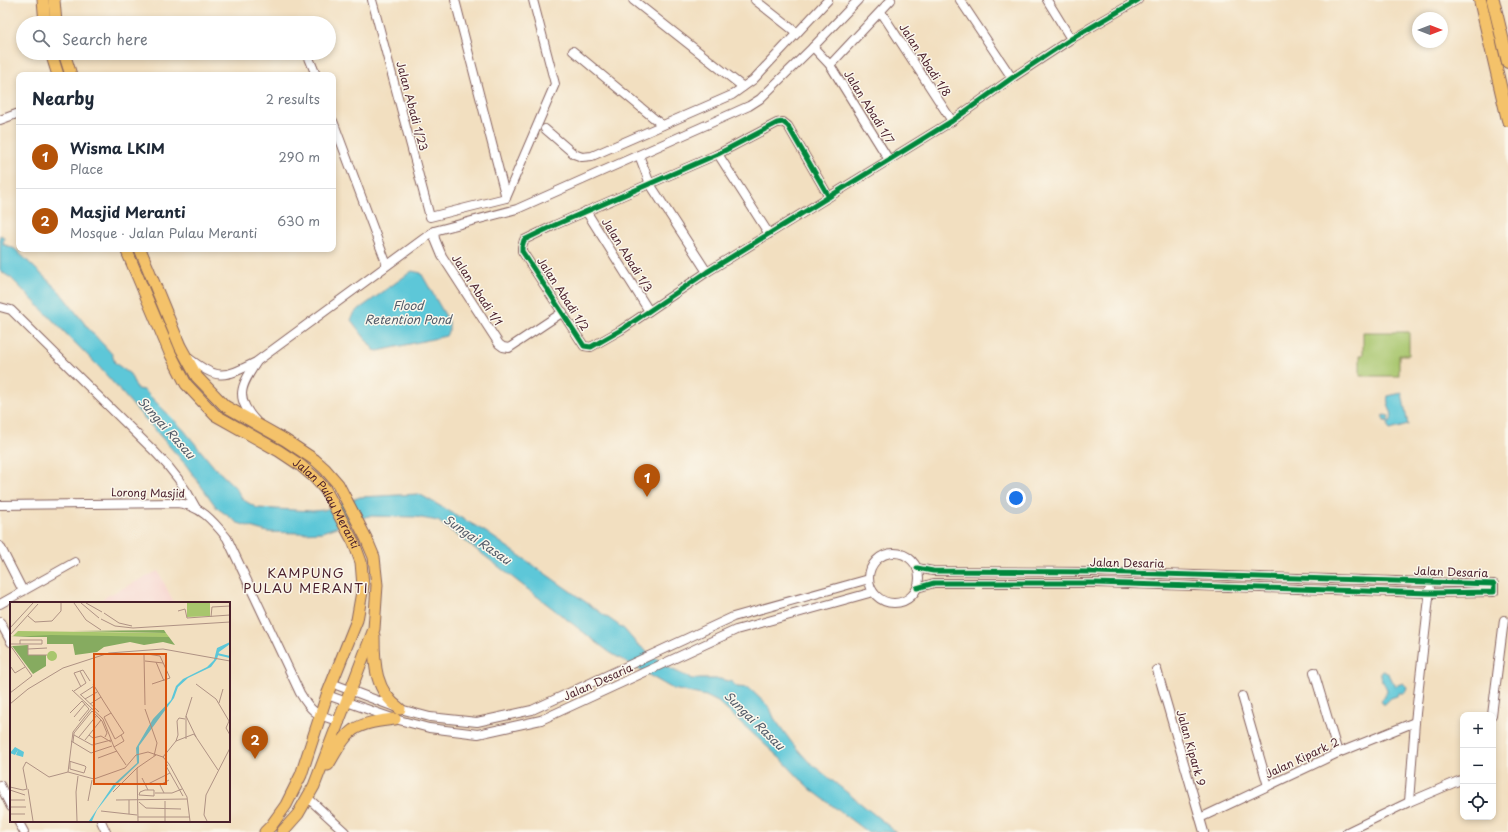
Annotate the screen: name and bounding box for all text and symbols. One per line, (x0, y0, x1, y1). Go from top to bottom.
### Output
north arrow (1412, 12, 1448, 48)
search box (16, 16, 336, 60)
street label: Jalan Abadi 1/8 (895, 20, 956, 100)
icon: search (30, 27, 52, 49)
text: Search here (62, 27, 148, 50)
street label: Jalan Abadi 1/23 (392, 59, 433, 153)
street label: Jalan Abadi 1/7 (840, 67, 899, 147)
text: Nearby (32, 85, 94, 111)
text: 2 results (266, 89, 320, 108)
text: Wisma LKIM (70, 136, 165, 159)
text: 1 (42, 147, 48, 166)
text: 290 m (279, 147, 320, 166)
text: Place (70, 159, 103, 178)
text: Masjid Meranti (70, 200, 186, 223)
text: 2 (40, 211, 50, 230)
text: 630 m (277, 211, 320, 230)
street label: Jalan Abadi 1/3 (598, 214, 657, 295)
text: Mosque · Jalan Pulau Meranti (70, 223, 257, 242)
street label: Jalan Abadi 1/1 (448, 251, 507, 329)
street label: Jalan Abadi 1/2 (533, 253, 594, 334)
water label: Flood Retention Pond (365, 296, 453, 328)
water label: Sungai Rasau (134, 392, 200, 463)
street label: Jalan Pulau Meranti (290, 454, 364, 551)
pin: 1 (634, 464, 660, 497)
street label: Lorong Masjid (111, 483, 185, 502)
your location (1006, 488, 1026, 508)
water label: Sungai Rasau (440, 510, 516, 569)
street label: Jalan Desaria (1090, 553, 1164, 572)
street label: Jalan Desaria (1414, 562, 1489, 581)
district label: KAMPUNG PULAU MERANTI (243, 563, 369, 597)
inset map (10, 602, 230, 822)
street label: Jalan Desaria (560, 659, 635, 704)
water label: Sungai Rasau (720, 687, 790, 755)
street label: Jalan Kipark 9 (1172, 708, 1211, 788)
map controls (1460, 712, 1496, 820)
button: + (1460, 712, 1496, 748)
pin: 2 (242, 726, 268, 759)
street label: Jalan Kipark 2 (1262, 733, 1342, 782)
button: − (1460, 748, 1496, 784)
button: locate (1460, 784, 1496, 820)

